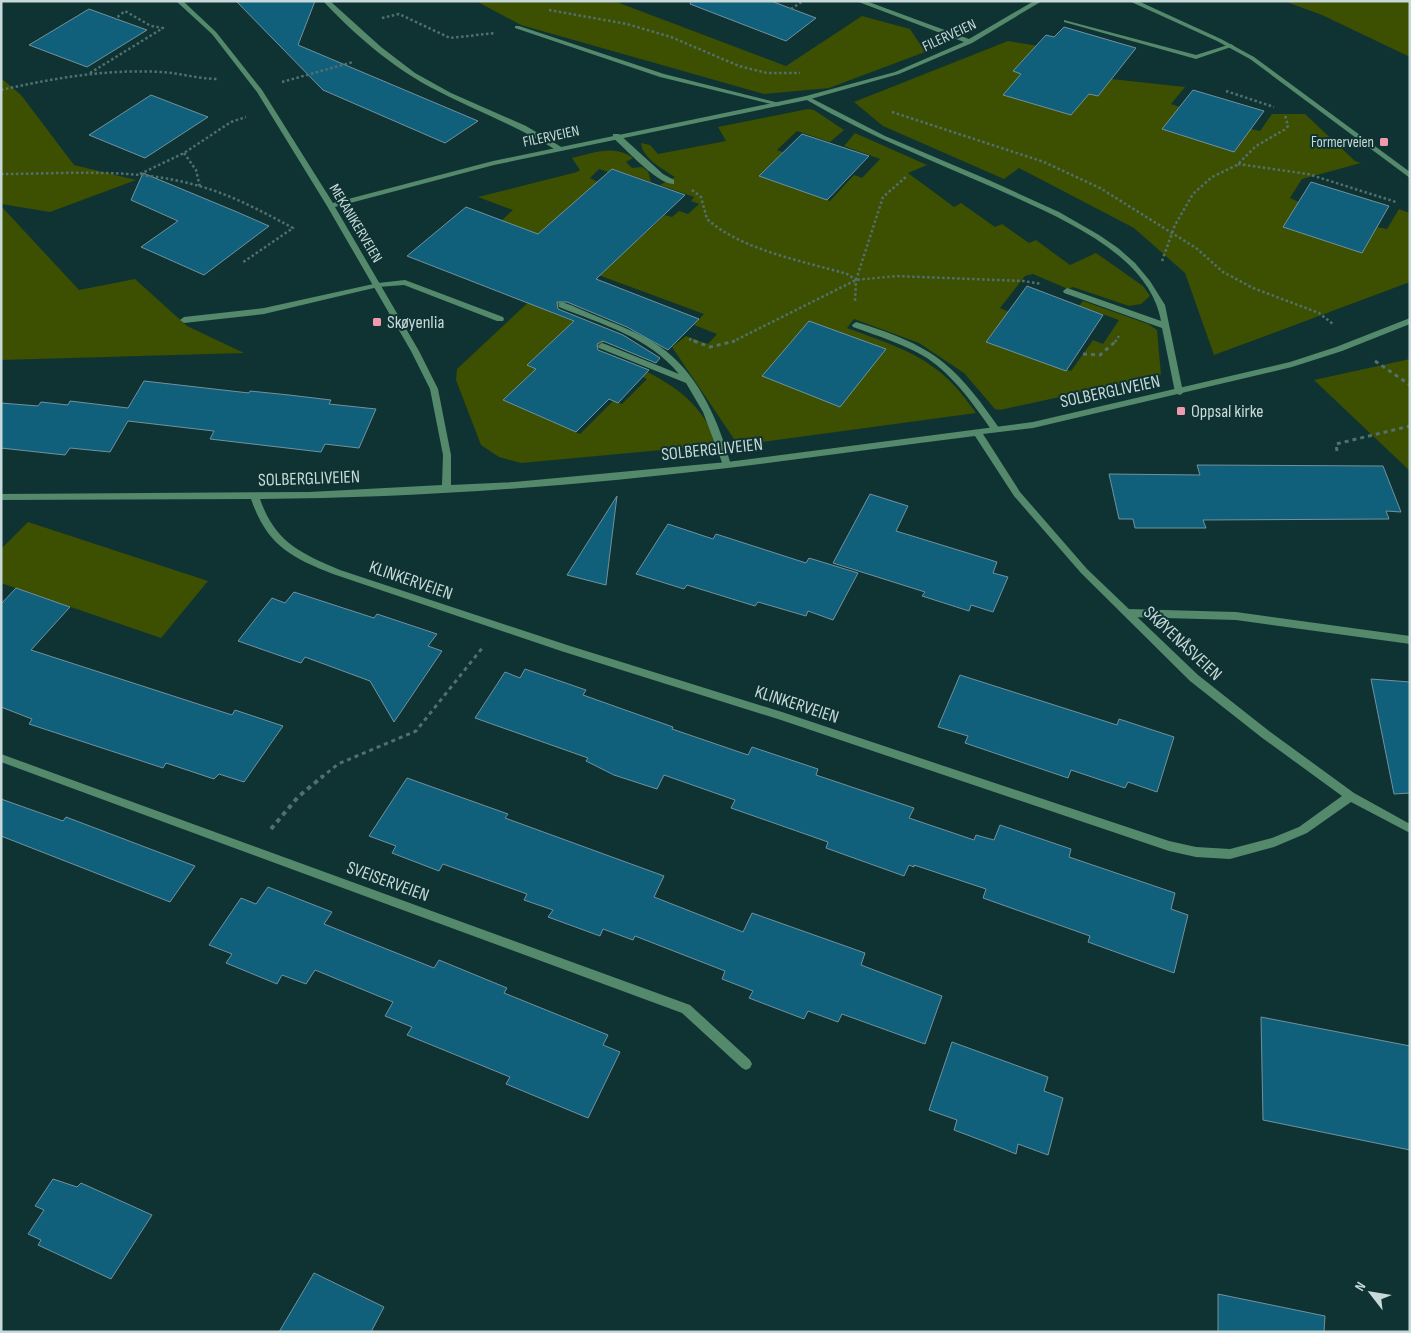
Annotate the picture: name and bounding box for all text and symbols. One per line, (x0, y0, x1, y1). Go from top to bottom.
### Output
street label: FILERVEIEN (919, 15, 979, 56)
street label: FILERVEIEN (521, 121, 581, 152)
place label: Formerveien (1311, 133, 1374, 152)
marker: Formerveien (1378, 136, 1390, 148)
street label: MEKANIKERVEIEN (325, 180, 387, 266)
place label: Skøyenlia (387, 312, 444, 333)
marker: Skøyenlia (371, 316, 383, 328)
street label: SOLBERGLIVEIEN (1058, 371, 1162, 412)
place label: Oppsal kirke (1191, 401, 1264, 422)
marker: Oppsal kirke (1175, 405, 1187, 417)
street label: SOLBERGLIVEIEN (660, 434, 764, 465)
street label: SOLBERGLIVEIEN (258, 466, 360, 491)
street label: KLINKERVEIEN (366, 556, 455, 605)
street label: SKØYENÅSVEIEN (1139, 602, 1226, 685)
street label: KLINKERVEIEN (752, 681, 841, 728)
street label: SVEISERVEIEN (344, 857, 432, 906)
north arrow (1346, 1268, 1396, 1318)
text: N (1351, 1279, 1369, 1294)

